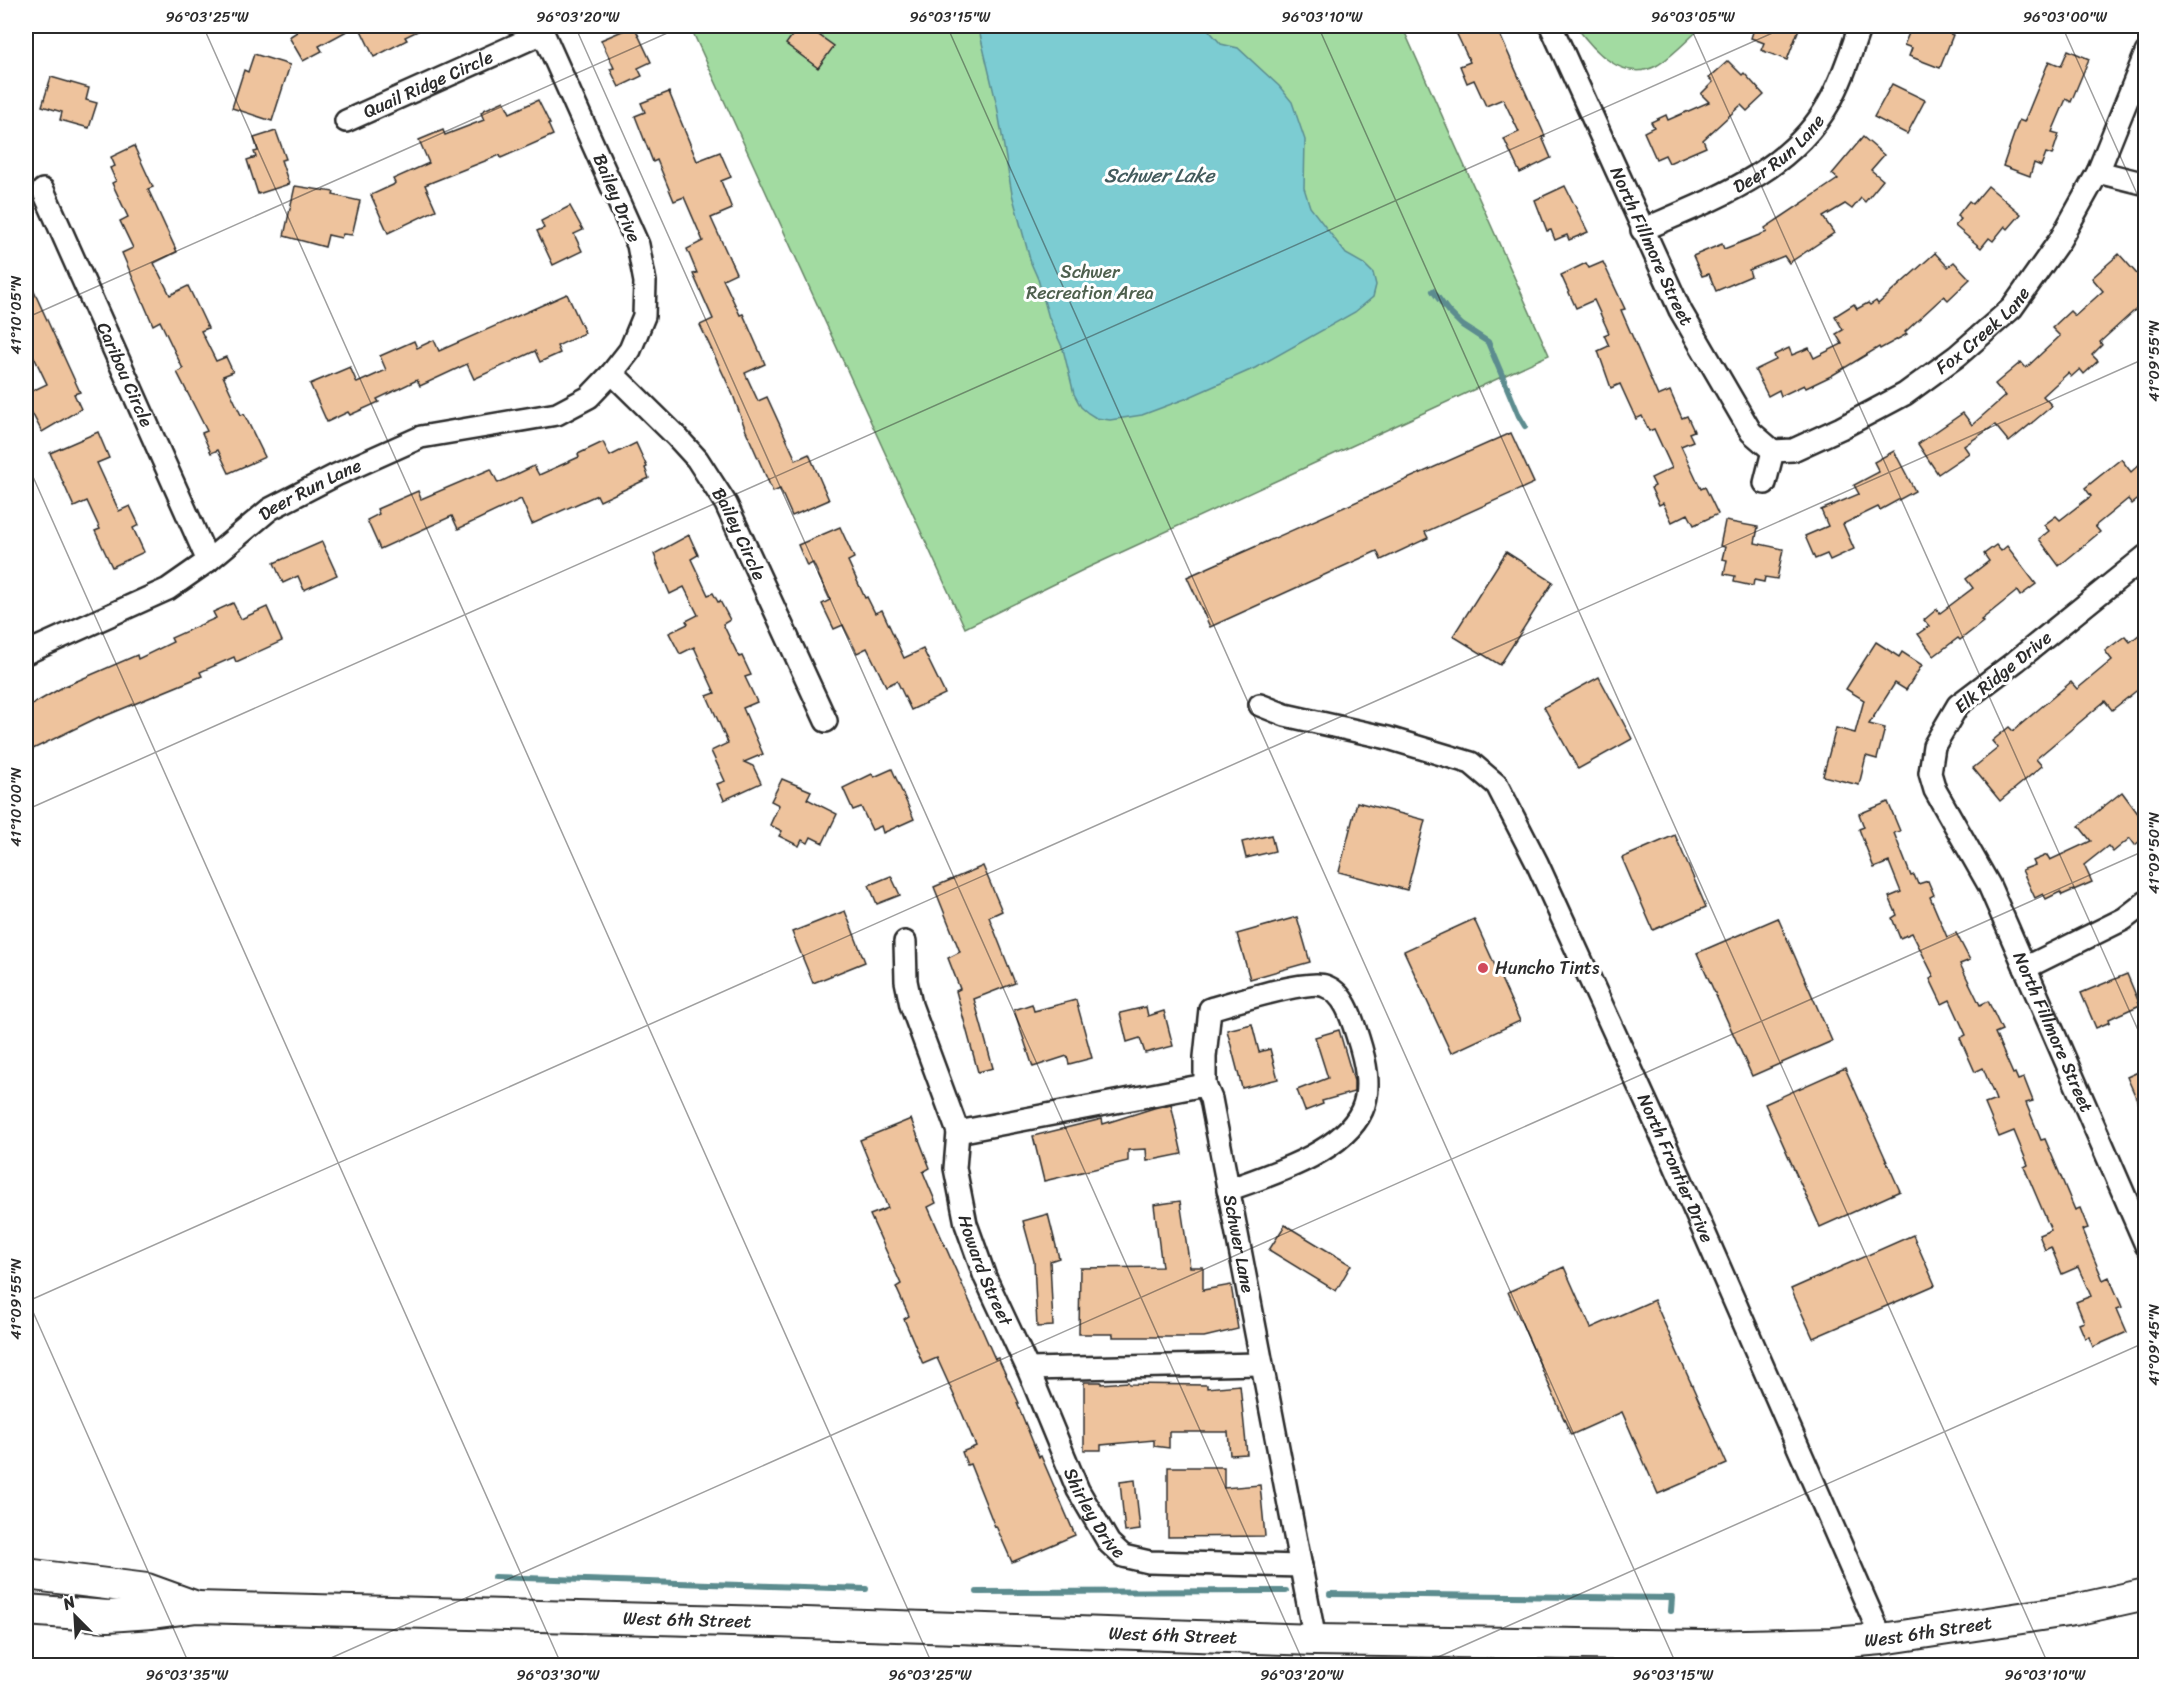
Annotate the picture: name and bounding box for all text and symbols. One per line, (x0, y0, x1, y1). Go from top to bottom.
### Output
text: 96°03'25"W (165, 4, 249, 30)
text: 96°03'20"W (536, 4, 620, 30)
text: 96°03'15"W (910, 4, 991, 30)
text: 96°03'10"W (1281, 4, 1363, 30)
text: 96°03'05"W (1651, 4, 1735, 30)
text: 96°03'00"W (2023, 4, 2108, 30)
street label: Quail Ridge Circle (358, 41, 499, 127)
street label: Deer Run Lane (1727, 107, 1833, 202)
street label: Bailey Drive (584, 149, 650, 247)
water label: Schwer Lake (1104, 158, 1216, 193)
street label: North Fillmore Street (1601, 161, 1702, 332)
park label: Schwer Recreation Area (1026, 256, 1154, 309)
text: 41°10'05"N (3, 275, 29, 355)
street label: Fox Creek Lane (1928, 280, 2039, 383)
street label: Caribou Circle (88, 317, 163, 432)
text: 41°09'55"N (2141, 320, 2167, 402)
street label: Deer Run Lane (251, 450, 367, 529)
street label: Bailey Circle (703, 481, 775, 586)
street label: Elk Ridge Drive (1947, 622, 2059, 722)
text: 41°10'00"N (3, 767, 29, 847)
text: 41°09'50"N (2141, 812, 2167, 894)
street label: North Fillmore Street (2004, 946, 2102, 1118)
place label: Huncho Tints (1495, 952, 1600, 984)
marker: Huncho Tints (1476, 961, 1490, 975)
street label: North Frontier Drive (1628, 1088, 1723, 1248)
street label: Schwer Lane (1214, 1192, 1264, 1296)
street label: Howard Street (949, 1212, 1022, 1332)
text: 41°09'55"N (3, 1258, 29, 1340)
text: 41°09'45"N (2141, 1304, 2167, 1386)
street label: Shirley Drive (1054, 1463, 1133, 1567)
north arrow (45, 1586, 105, 1646)
text: N (57, 1587, 81, 1619)
street label: West 6th Street (622, 1602, 752, 1637)
street label: West 6th Street (1863, 1607, 1994, 1656)
street label: West 6th Street (1108, 1617, 1238, 1653)
text: 96°03'35"W (146, 1662, 229, 1688)
text: 96°03'30"W (517, 1662, 600, 1688)
text: 96°03'25"W (888, 1662, 972, 1688)
text: 96°03'20"W (1260, 1662, 1344, 1688)
text: 96°03'15"W (1633, 1662, 1714, 1688)
text: 96°03'10"W (2004, 1662, 2086, 1688)

